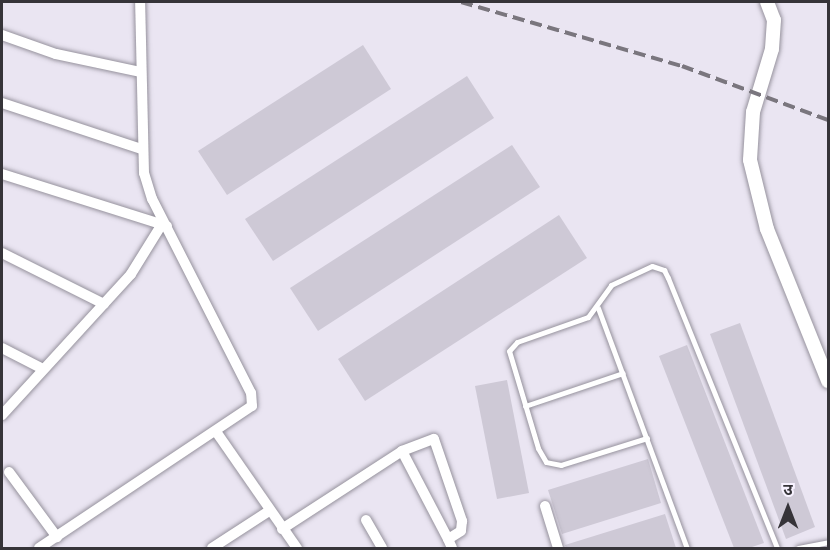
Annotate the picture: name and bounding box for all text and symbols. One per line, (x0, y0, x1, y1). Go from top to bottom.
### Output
north arrow (758, 478, 818, 538)
text: उ (783, 479, 793, 500)

